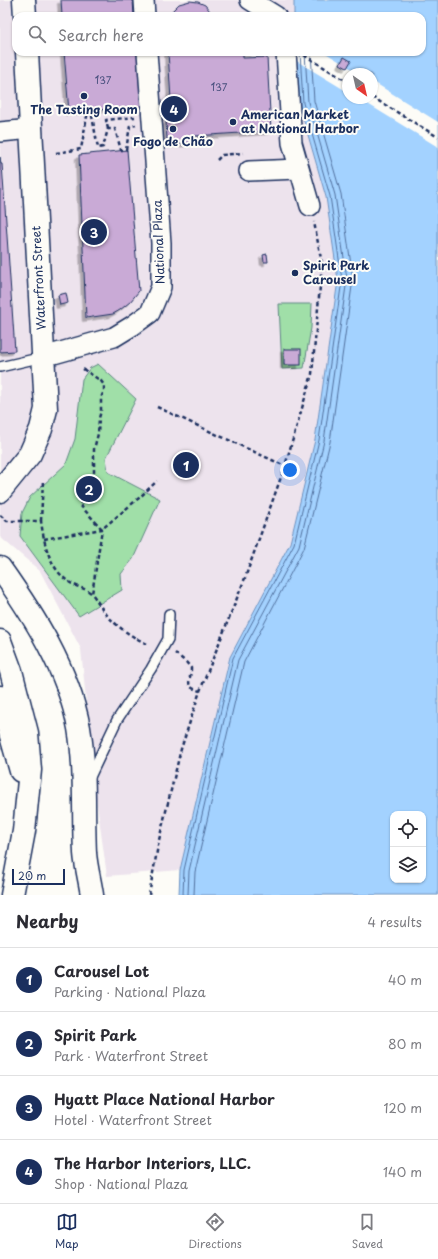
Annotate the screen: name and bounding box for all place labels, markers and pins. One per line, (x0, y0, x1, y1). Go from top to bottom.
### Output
marker: The Tasting Room (79, 91, 89, 101)
pin: 4 (161, 94, 187, 124)
place label: The Tasting Room (30, 100, 138, 118)
place label: American Market at National Harbor (240, 105, 360, 137)
marker: American Market at National Harbor (228, 117, 238, 127)
marker: Fogo de Chão (168, 124, 178, 134)
place label: Fogo de Chão (133, 132, 213, 150)
pin: 3 (81, 217, 107, 247)
place label: Spirit Park Carousel (303, 256, 369, 288)
marker: Spirit Park Carousel (290, 268, 300, 278)
pin: 1 (173, 450, 199, 480)
pin: 2 (76, 474, 102, 504)

